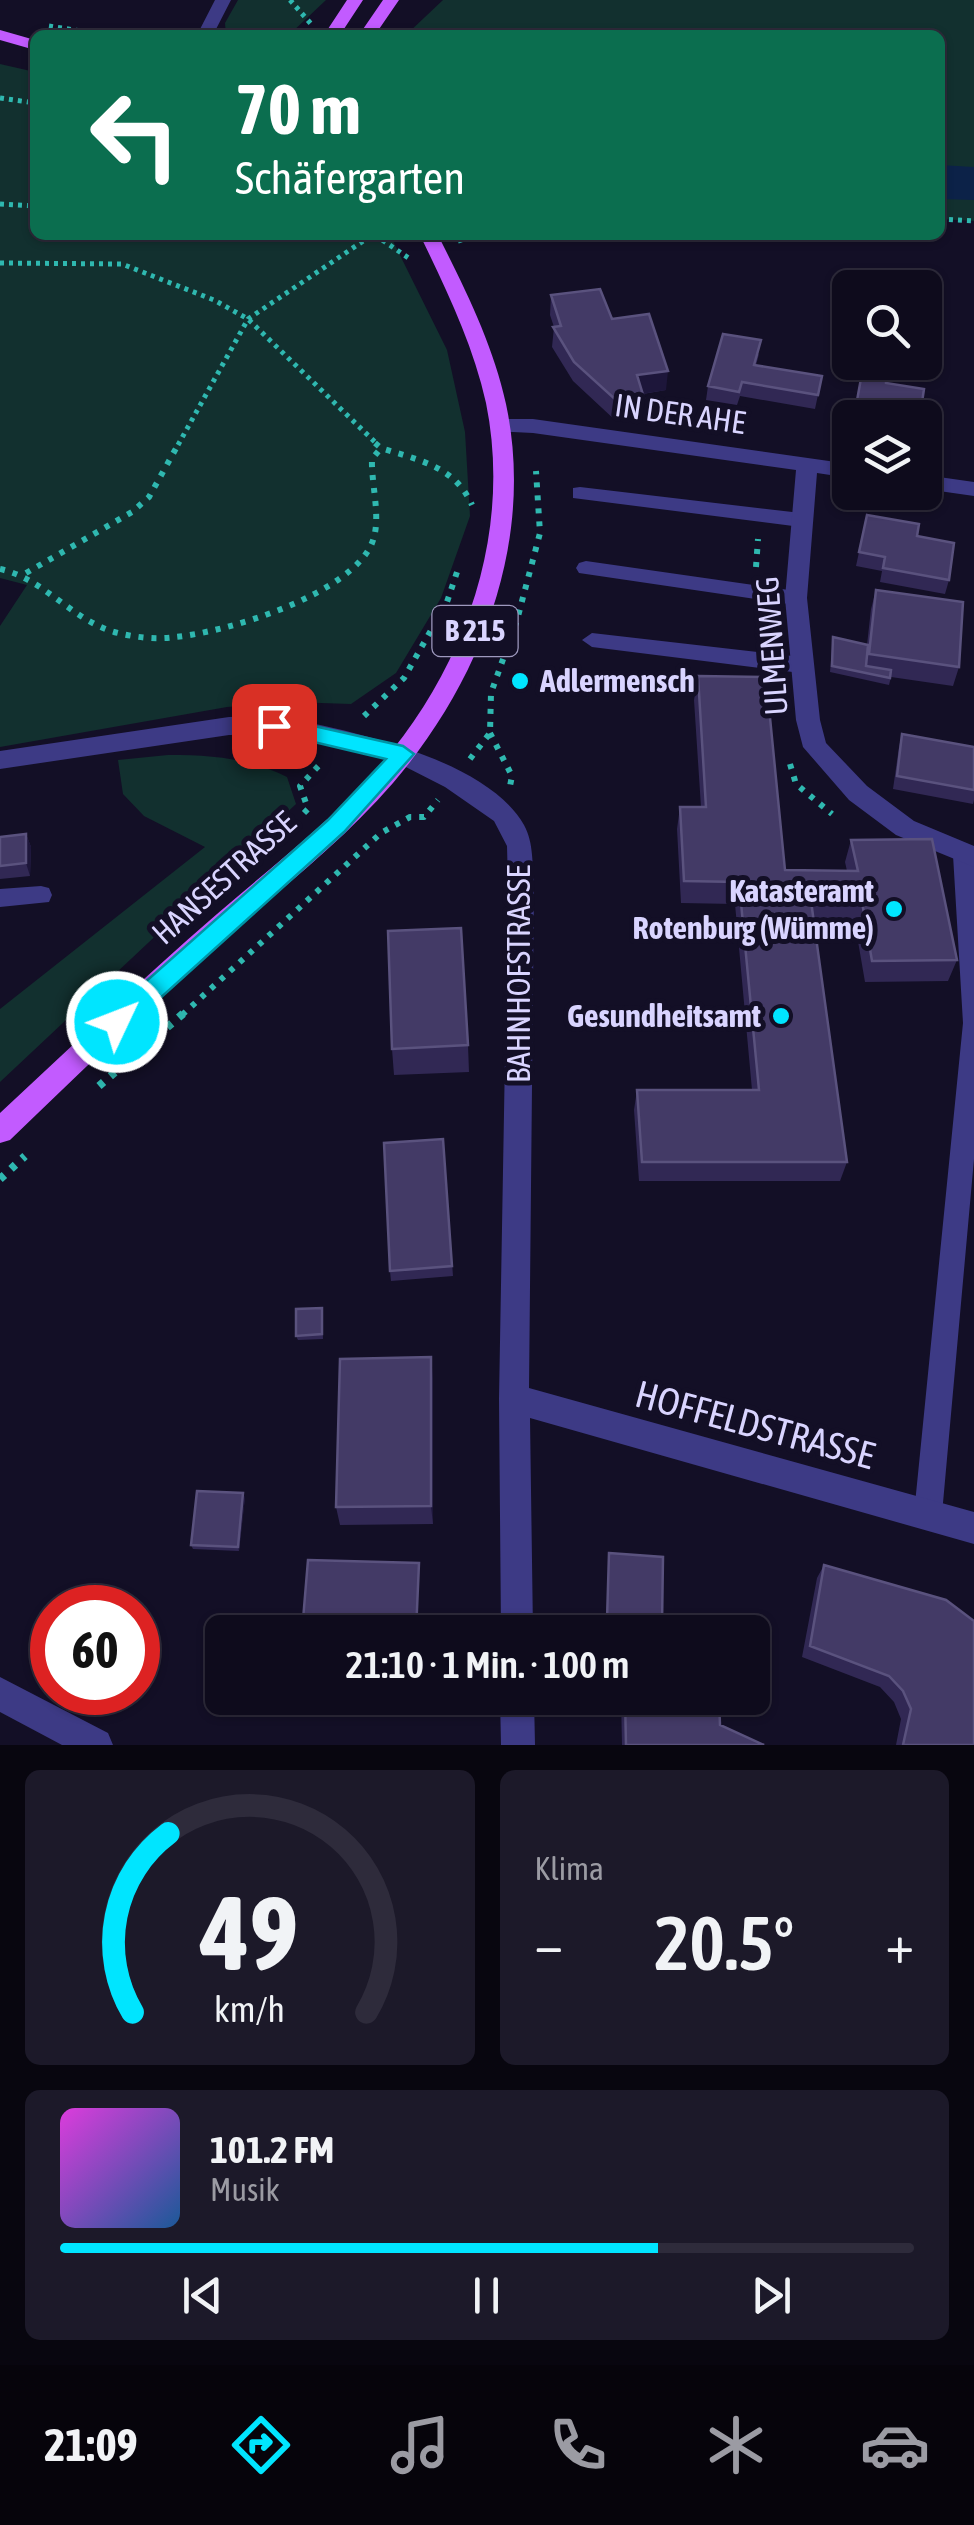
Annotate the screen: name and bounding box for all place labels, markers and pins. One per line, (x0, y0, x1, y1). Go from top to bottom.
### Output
place label: Adlermensch (539, 662, 695, 699)
marker: Adlermensch (509, 670, 531, 692)
pin (232, 684, 317, 769)
place label: Katasteramt Rotenburg (Wümme) (633, 872, 875, 946)
marker: Katasteramt Rotenburg (Wümme) (883, 898, 905, 920)
place label: Gesundheitsamt (567, 997, 762, 1034)
marker: Gesundheitsamt (770, 1005, 792, 1027)

